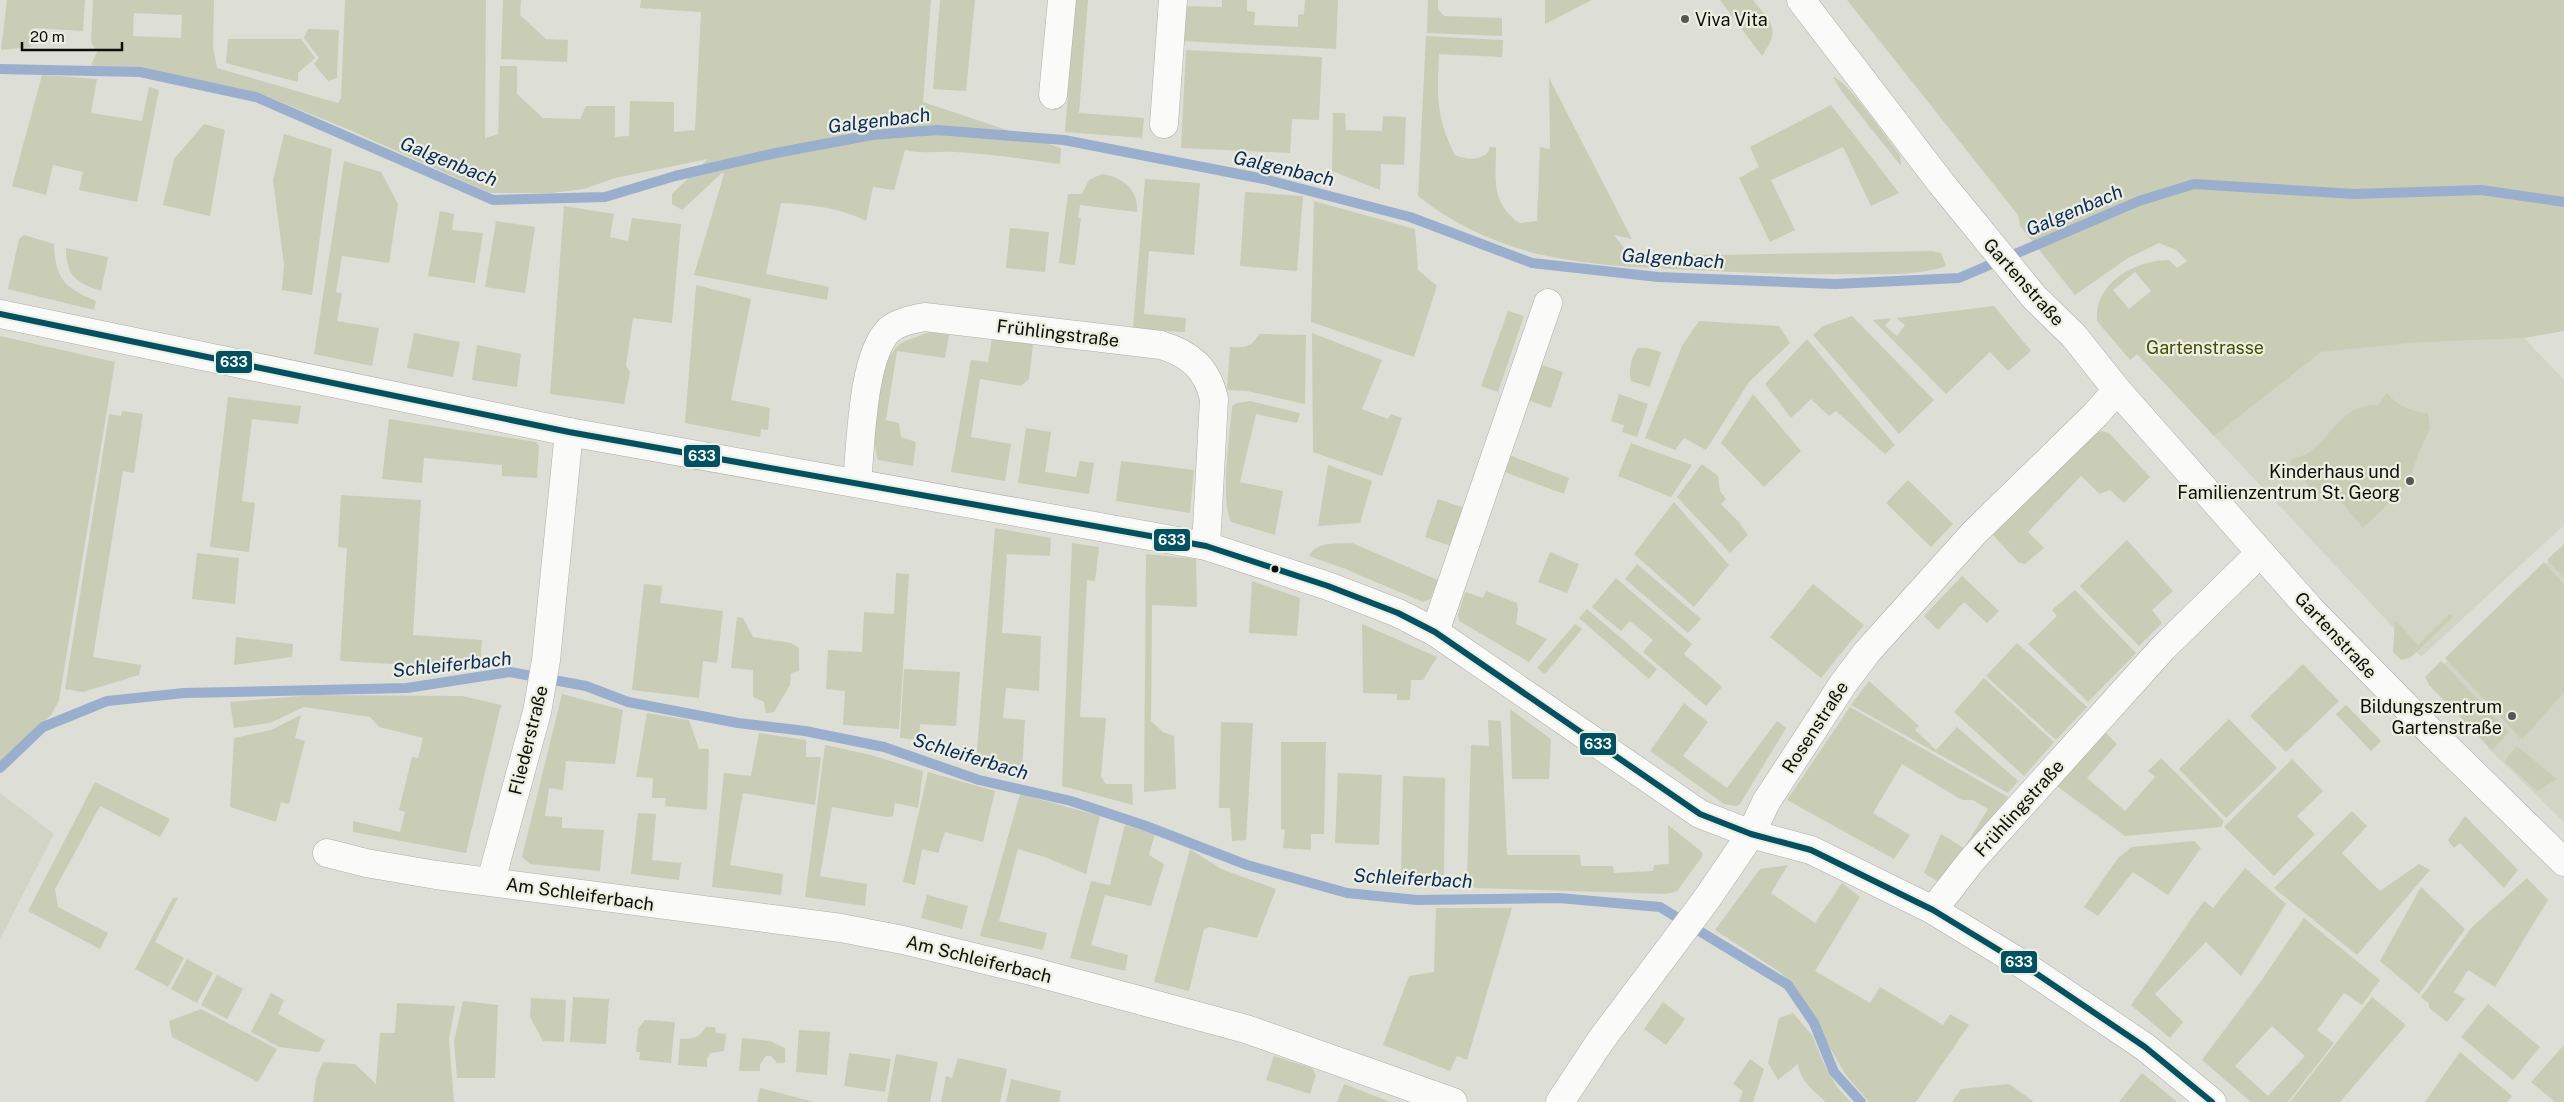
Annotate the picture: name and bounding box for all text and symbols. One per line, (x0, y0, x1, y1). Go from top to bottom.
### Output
place label: Viva Vita (1695, 9, 1768, 30)
marker: Viva Vita (1679, 13, 1691, 25)
scale bar (22, 20, 122, 52)
text: 20 m (30, 28, 65, 45)
water label: Galgenbach (827, 103, 931, 137)
water label: Galgenbach (397, 132, 501, 190)
water label: Galgenbach (1231, 146, 1337, 190)
water label: Galgenbach (2022, 180, 2126, 240)
street label: Gartenstraße (1979, 234, 2069, 330)
water label: Galgenbach (1621, 243, 1725, 273)
street label: Frühlingstraße (996, 315, 1120, 351)
park label: Gartenstrasse (2146, 337, 2264, 358)
line badge: 633 (215, 350, 253, 374)
text: 633 (220, 354, 248, 370)
line badge: 633 (683, 444, 721, 468)
text: 633 (688, 448, 716, 464)
place label: Kinderhaus und Familienzentrum St. Georg (2177, 461, 2400, 503)
marker: Kinderhaus und Familienzentrum St. Georg (2404, 475, 2416, 487)
line badge: 633 (1153, 528, 1191, 552)
text: 633 (1158, 532, 1186, 548)
unlabelled marker (1270, 564, 1280, 574)
street label: Gartenstraße (2291, 587, 2381, 683)
water label: Schleiferbach (391, 647, 513, 681)
street label: Rosenstraße (1778, 677, 1852, 777)
street label: Fliederstraße (504, 683, 552, 797)
place label: Bildungszentrum Gartenstraße (2360, 696, 2502, 738)
marker: Bildungszentrum Gartenstraße (2506, 710, 2518, 722)
water label: Schleiferbach (911, 728, 1031, 784)
line badge: 633 (1579, 732, 1617, 756)
text: 633 (1584, 736, 1612, 752)
street label: Frühlingstraße (1970, 755, 2068, 861)
water label: Schleiferbach (1353, 864, 1473, 892)
street label: Am Schleiferbach (505, 873, 655, 915)
street label: Am Schleiferbach (904, 931, 1054, 987)
line badge: 633 (2000, 950, 2038, 974)
text: 633 (2005, 954, 2033, 970)

